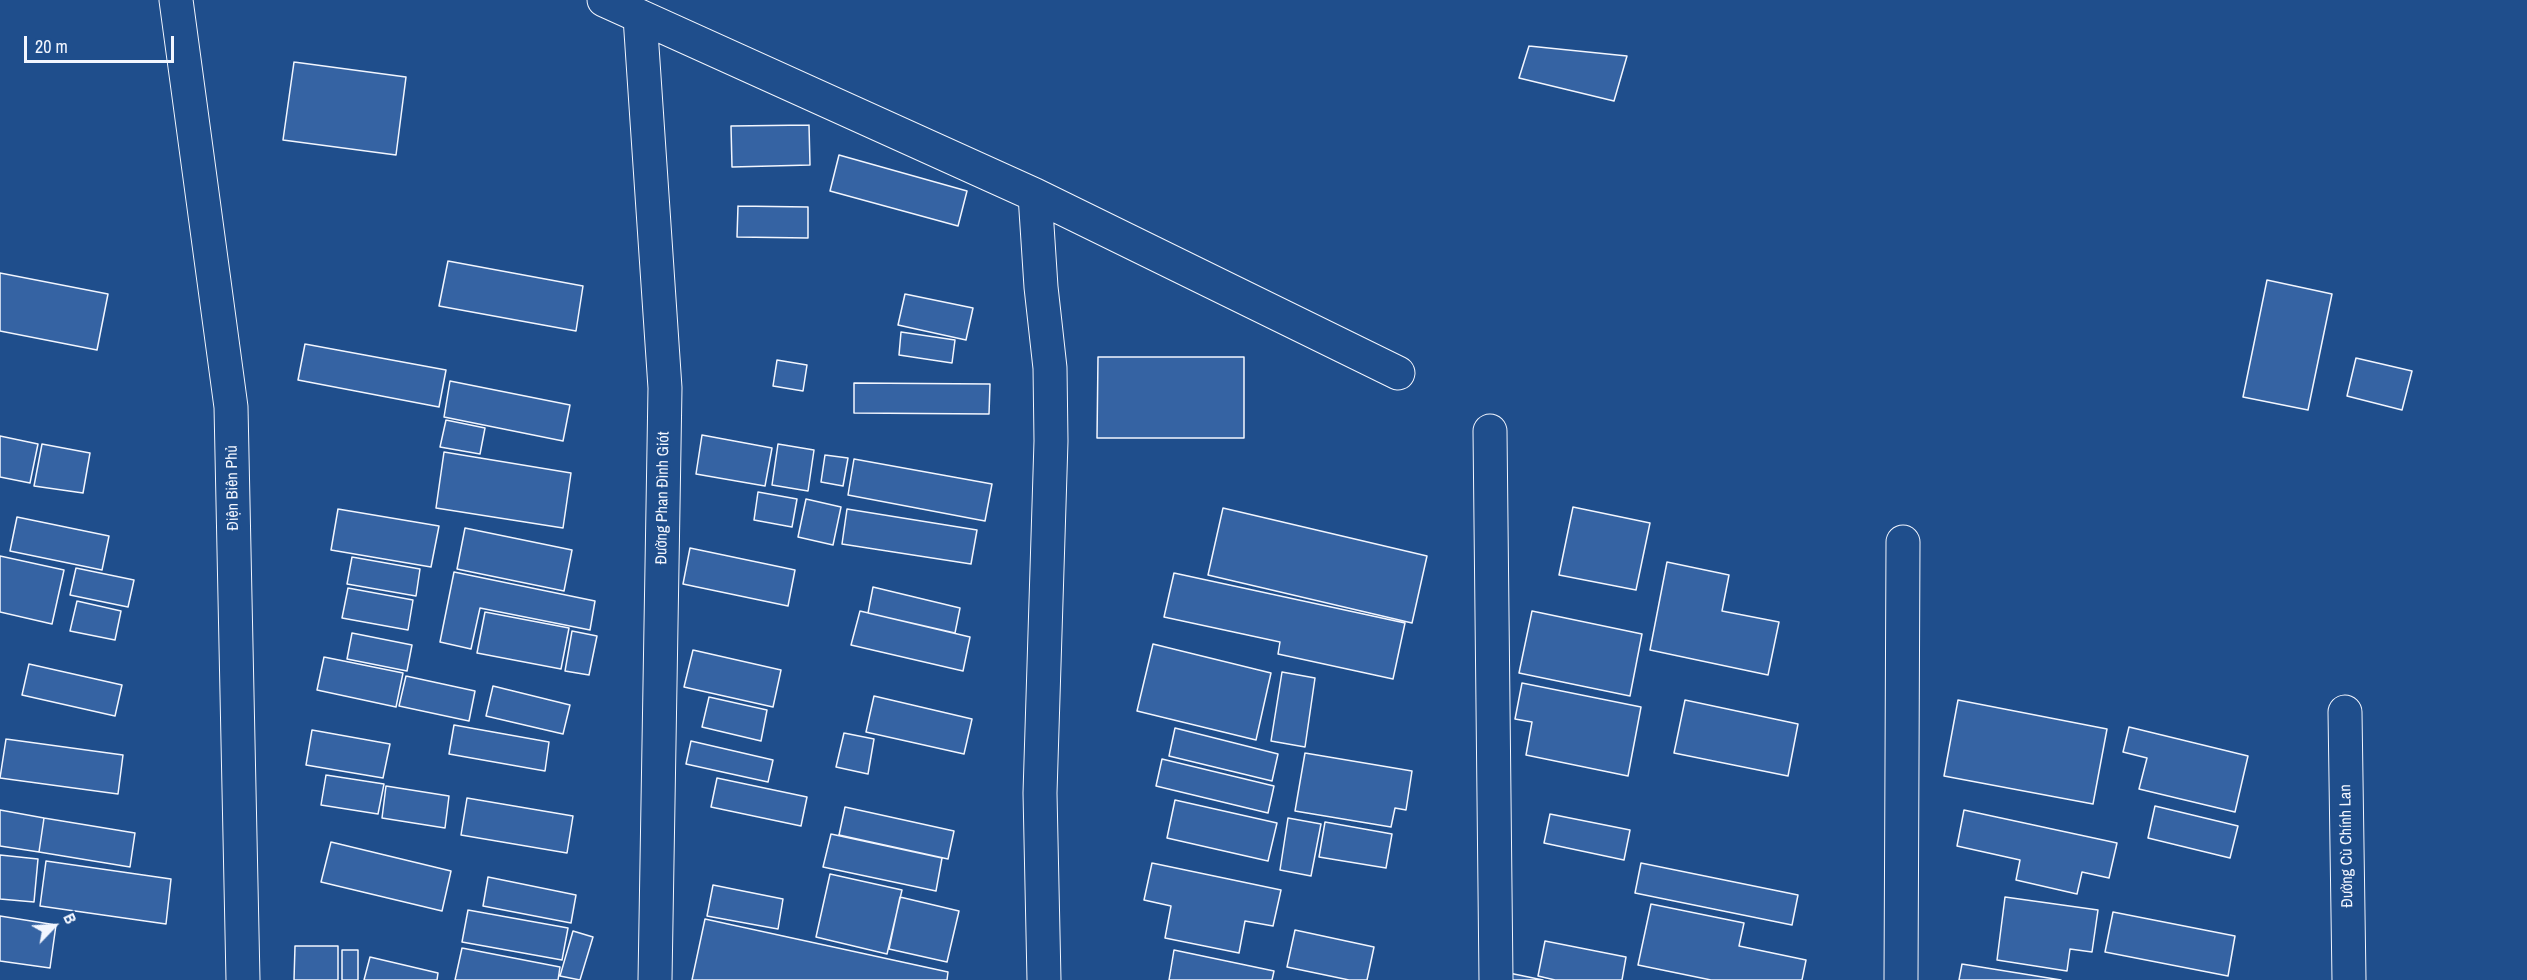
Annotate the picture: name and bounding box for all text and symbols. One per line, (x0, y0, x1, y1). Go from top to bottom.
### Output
scale bar (27, 24, 177, 62)
text: 20 m (35, 34, 68, 59)
street label: Đường Phan Đình Giót (652, 431, 674, 565)
street label: Điện Biên Phủ (223, 445, 243, 531)
street label: Đường Cù Chính Lan (2336, 784, 2358, 908)
north arrow (24, 896, 84, 956)
text: B (58, 909, 82, 927)

